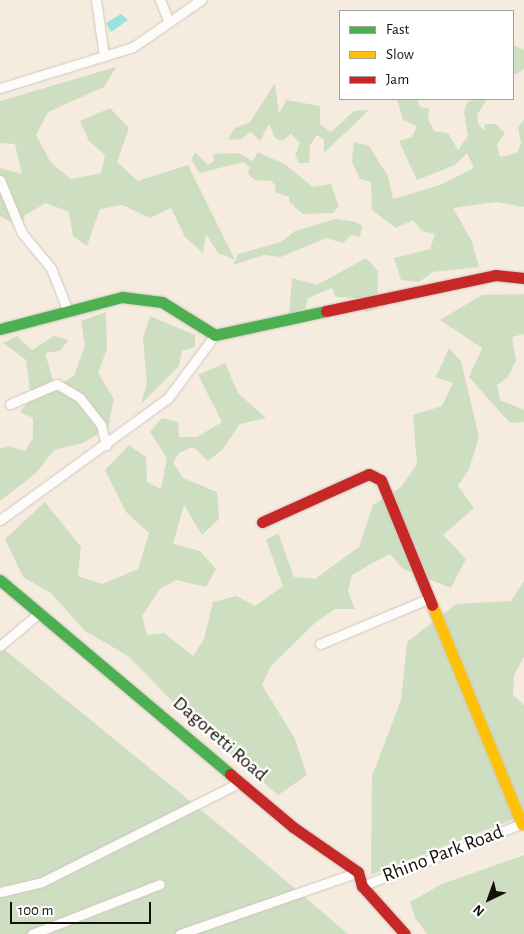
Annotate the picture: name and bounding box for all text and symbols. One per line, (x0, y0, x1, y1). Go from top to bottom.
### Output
legend (339, 10, 514, 100)
text: Fast (386, 22, 409, 37)
text: Slow (386, 47, 414, 62)
text: Jam (386, 72, 409, 87)
street label: Dagoretti Road (168, 691, 272, 787)
street label: Rhino Park Road (379, 820, 507, 888)
north arrow (464, 874, 514, 924)
scale bar (12, 892, 154, 924)
text: N (471, 902, 487, 919)
text: 100 m (18, 903, 53, 918)

